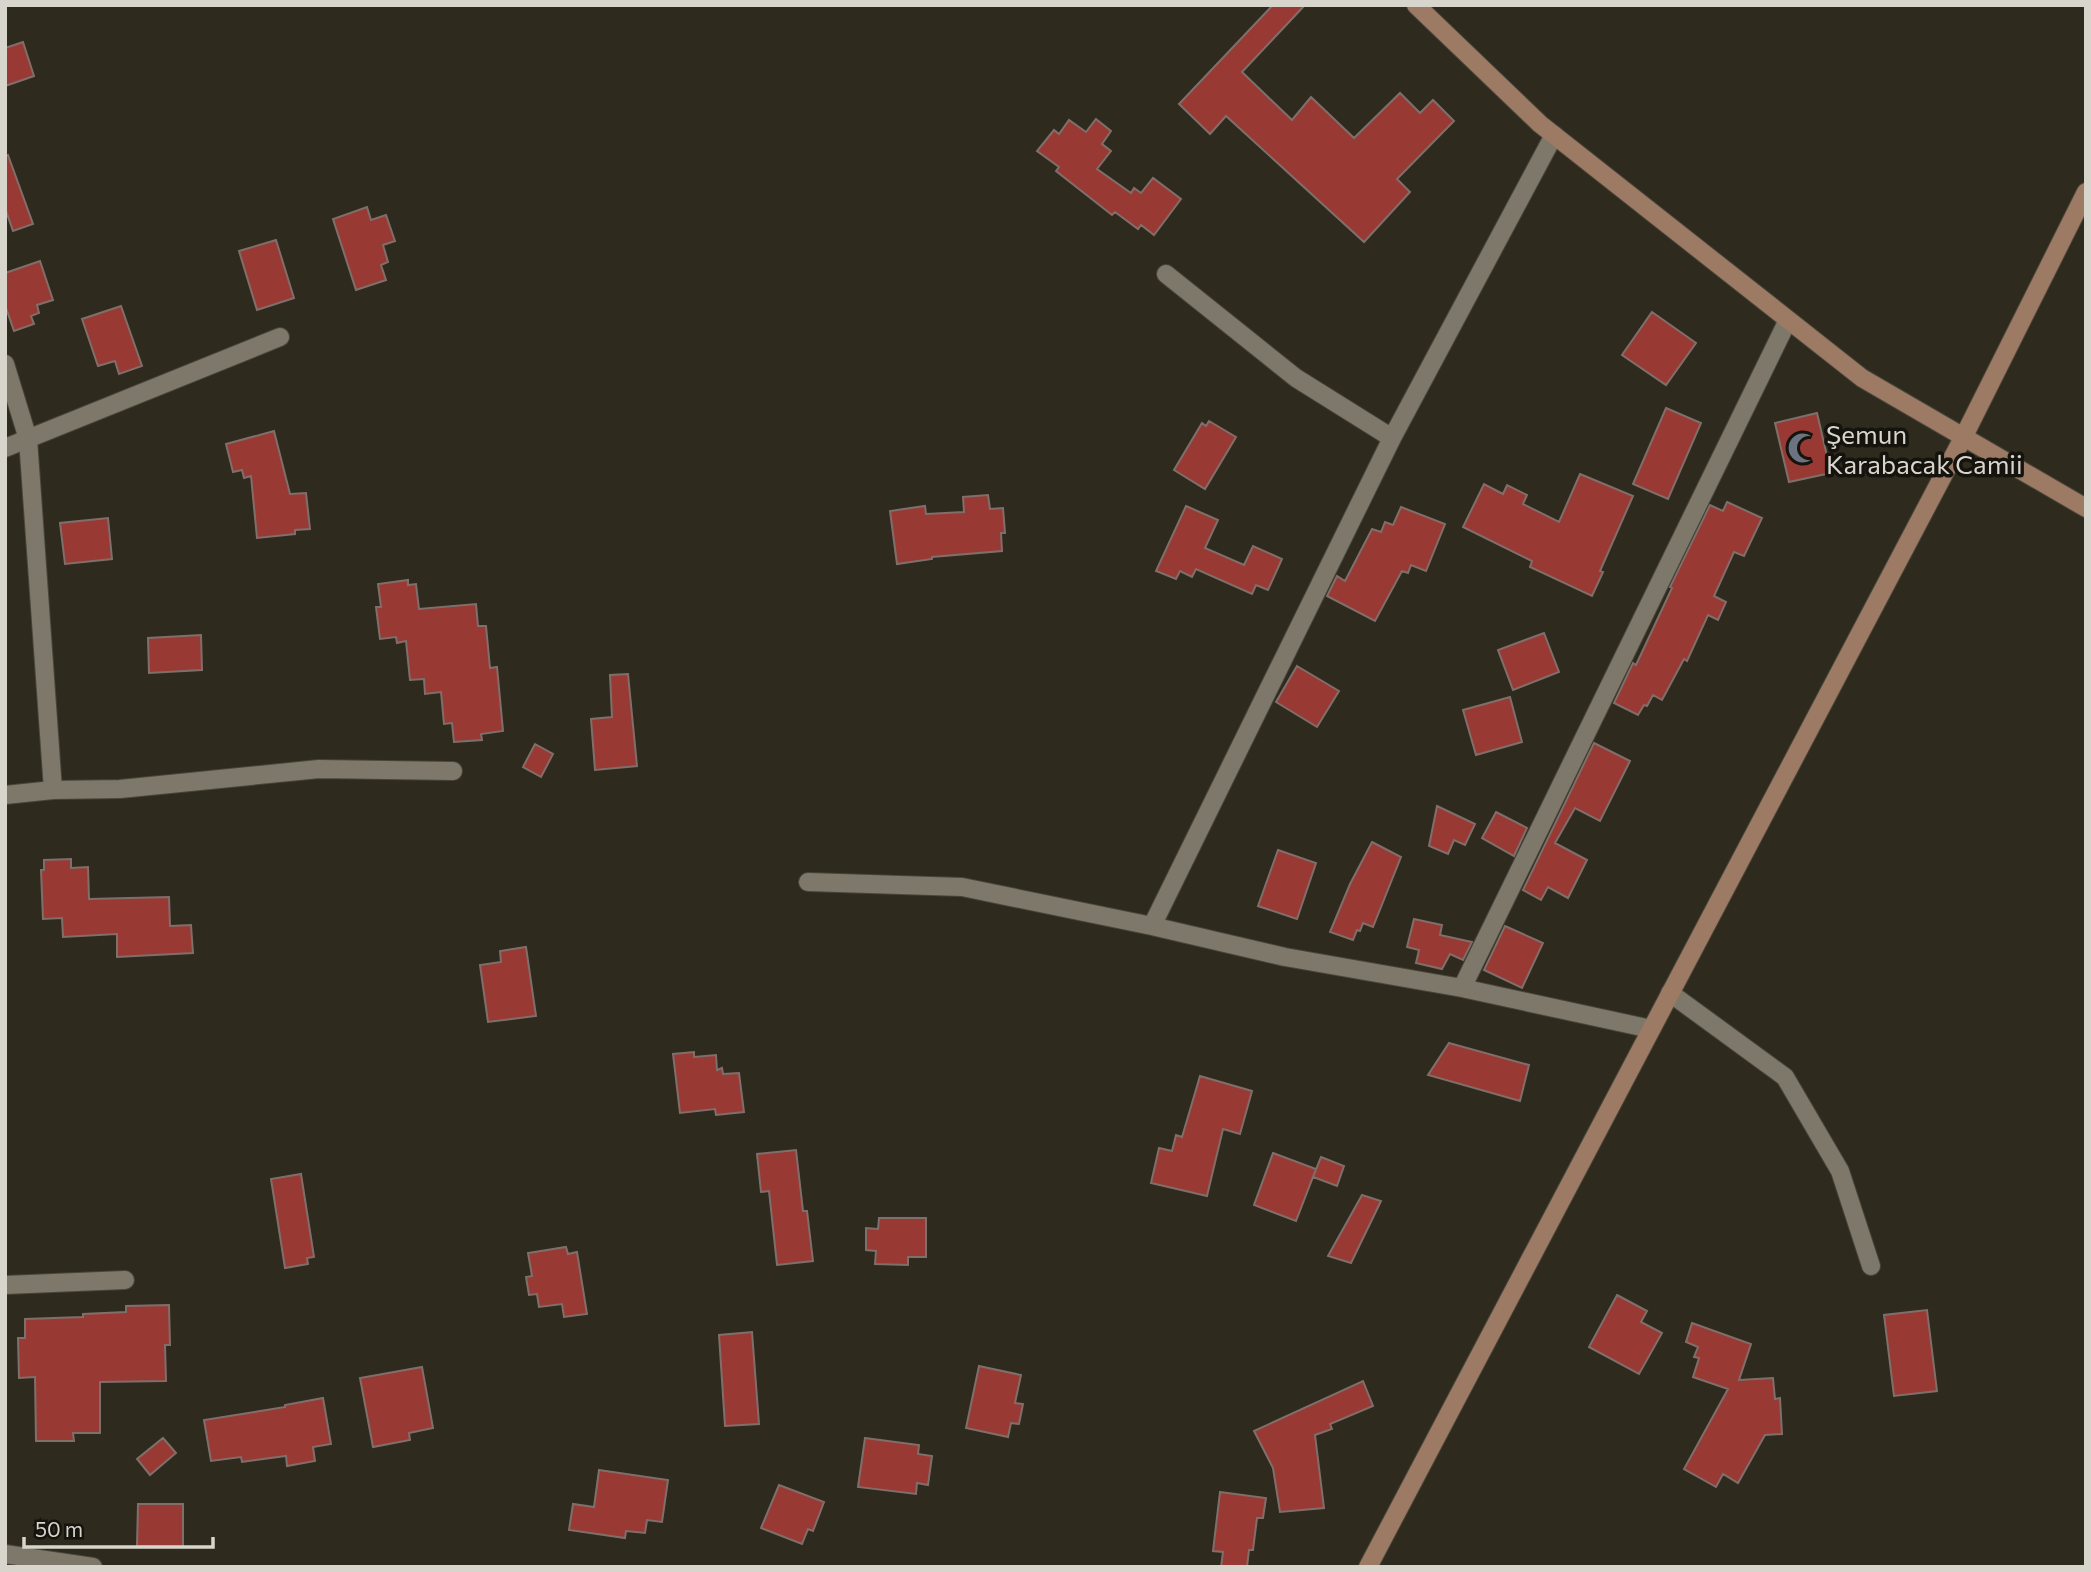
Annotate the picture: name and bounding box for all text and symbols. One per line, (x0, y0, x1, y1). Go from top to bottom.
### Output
place label: Şemun Karabacak Camii (1826, 418, 2023, 479)
mosque icon: Şemun Karabacak Camii (1786, 431, 1820, 465)
scale bar (24, 1506, 214, 1550)
text: 50 m (35, 1516, 83, 1541)

